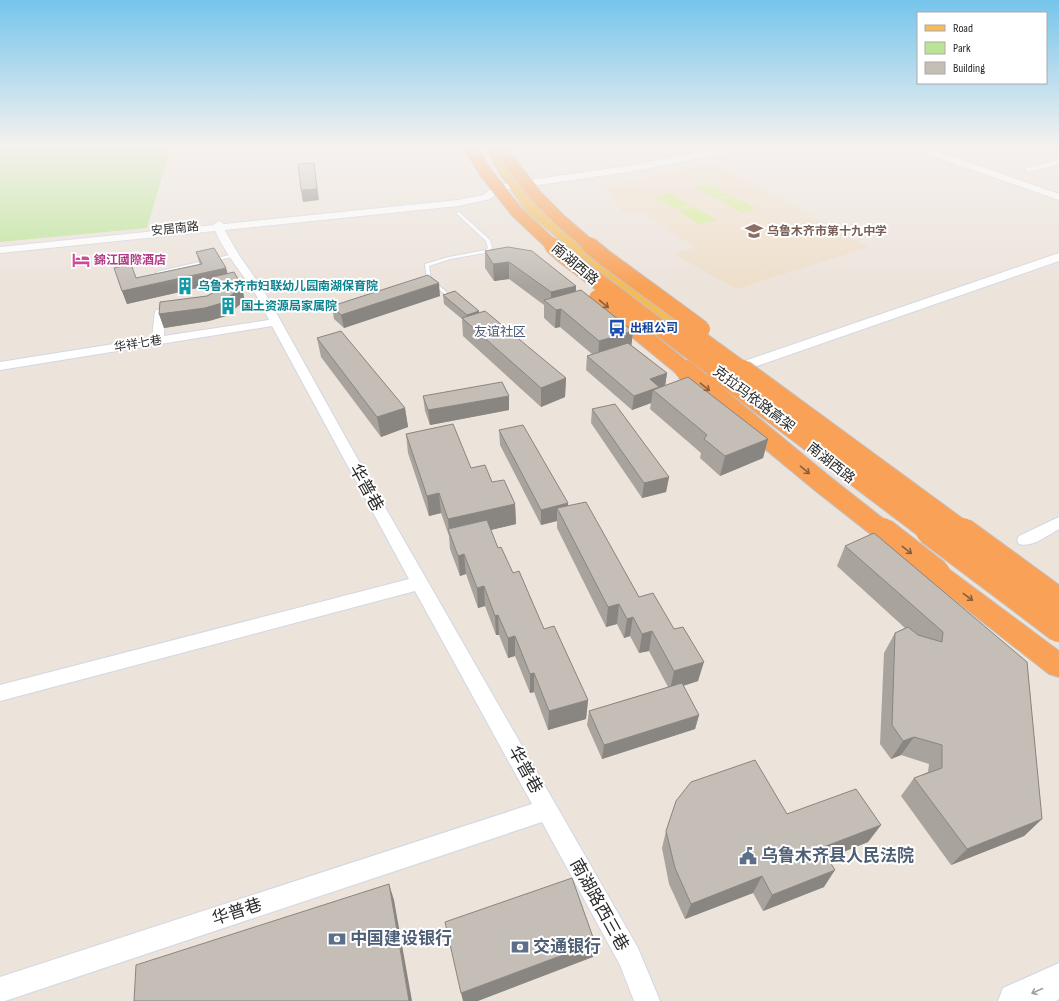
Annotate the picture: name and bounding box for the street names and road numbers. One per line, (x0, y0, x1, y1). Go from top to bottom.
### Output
street label: 安居南路 (150, 219, 200, 239)
street label: 南湖西路 (548, 239, 602, 289)
street label: 华祥七巷 (113, 333, 163, 355)
street label: 克拉玛依路高架 (710, 363, 798, 435)
street label: 南湖西路 (804, 439, 858, 487)
street label: 华普巷 (345, 461, 387, 515)
street label: 华普巷 (504, 743, 546, 797)
street label: 南湖路西三巷 (566, 856, 632, 954)
street label: 华普巷 (210, 895, 264, 929)

